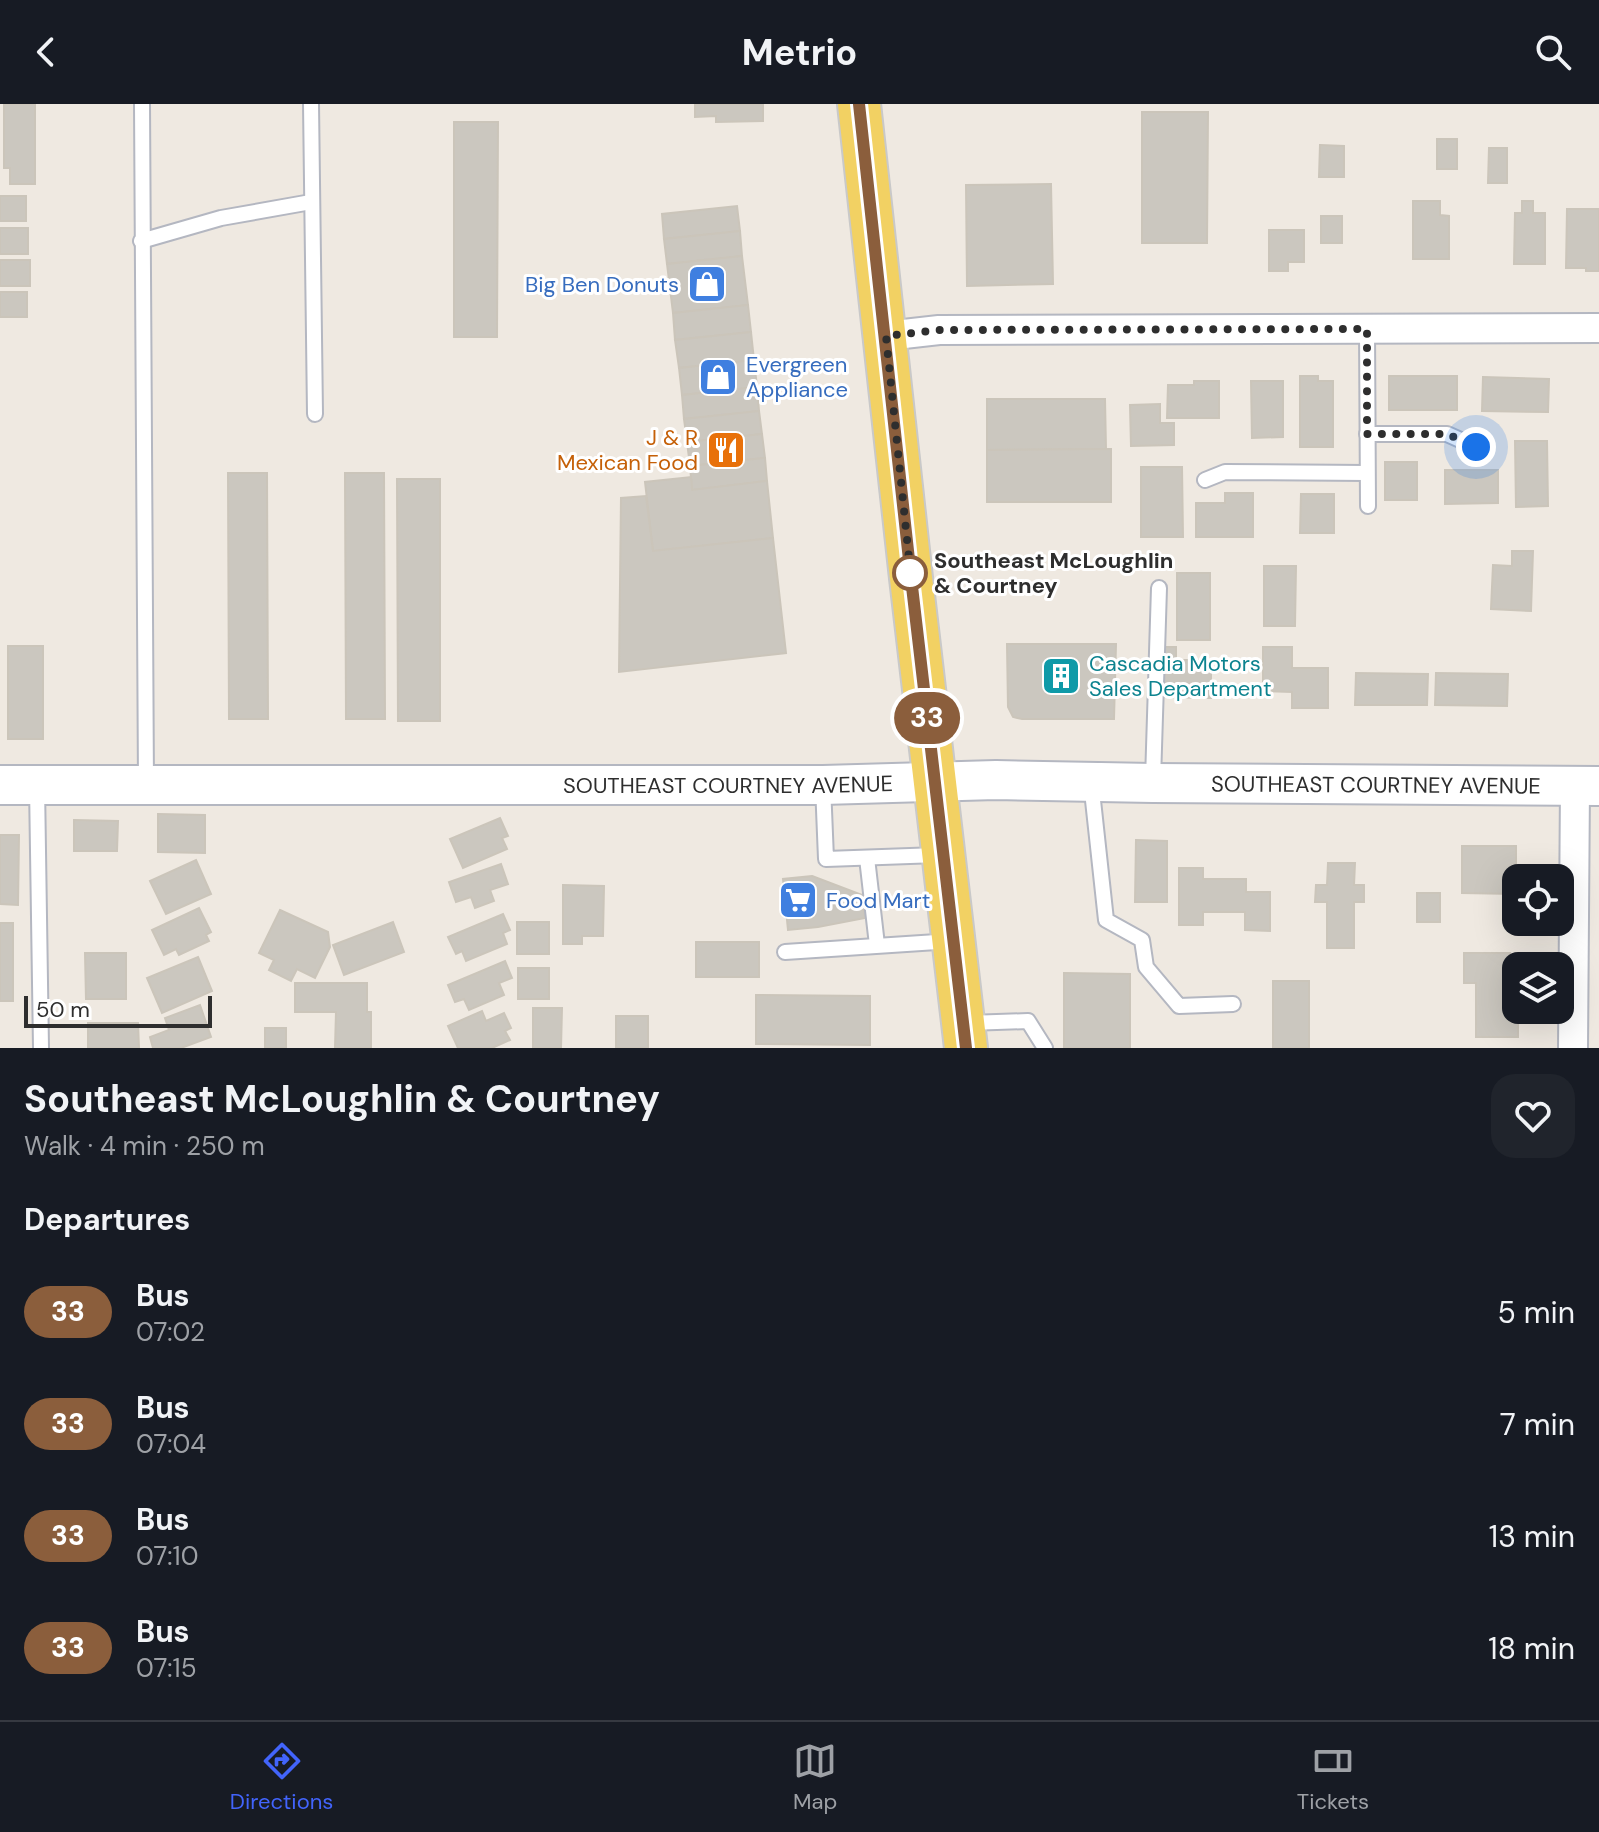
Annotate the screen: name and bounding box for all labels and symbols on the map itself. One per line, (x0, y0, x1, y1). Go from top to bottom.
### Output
shop icon: Big Ben Donuts (686, 263, 728, 305)
place label: Big Ben Donuts (525, 270, 679, 299)
place label: Evergreen Appliance (746, 350, 848, 404)
shop icon: Evergreen Appliance (697, 356, 739, 398)
place label: J & R Mexican Food (557, 423, 698, 477)
your location (1456, 427, 1496, 467)
restaurant icon: J & R Mexican Food (705, 429, 747, 471)
place label: Southeast McLoughlin & Courtney (934, 546, 1173, 600)
marker: Southeast McLoughlin & Courtney (893, 556, 927, 590)
place label: Cascadia Motors Sales Department (1089, 649, 1272, 703)
building icon: Cascadia Motors Sales Department (1040, 655, 1082, 697)
line badge: 33 (891, 692, 963, 744)
street label: SOUTHEAST COURTNEY AVENUE (563, 768, 893, 800)
street label: SOUTHEAST COURTNEY AVENUE (1211, 769, 1541, 800)
supermarket icon: Food Mart (777, 879, 819, 921)
place label: Food Mart (826, 886, 930, 915)
scale bar (24, 992, 212, 1028)

